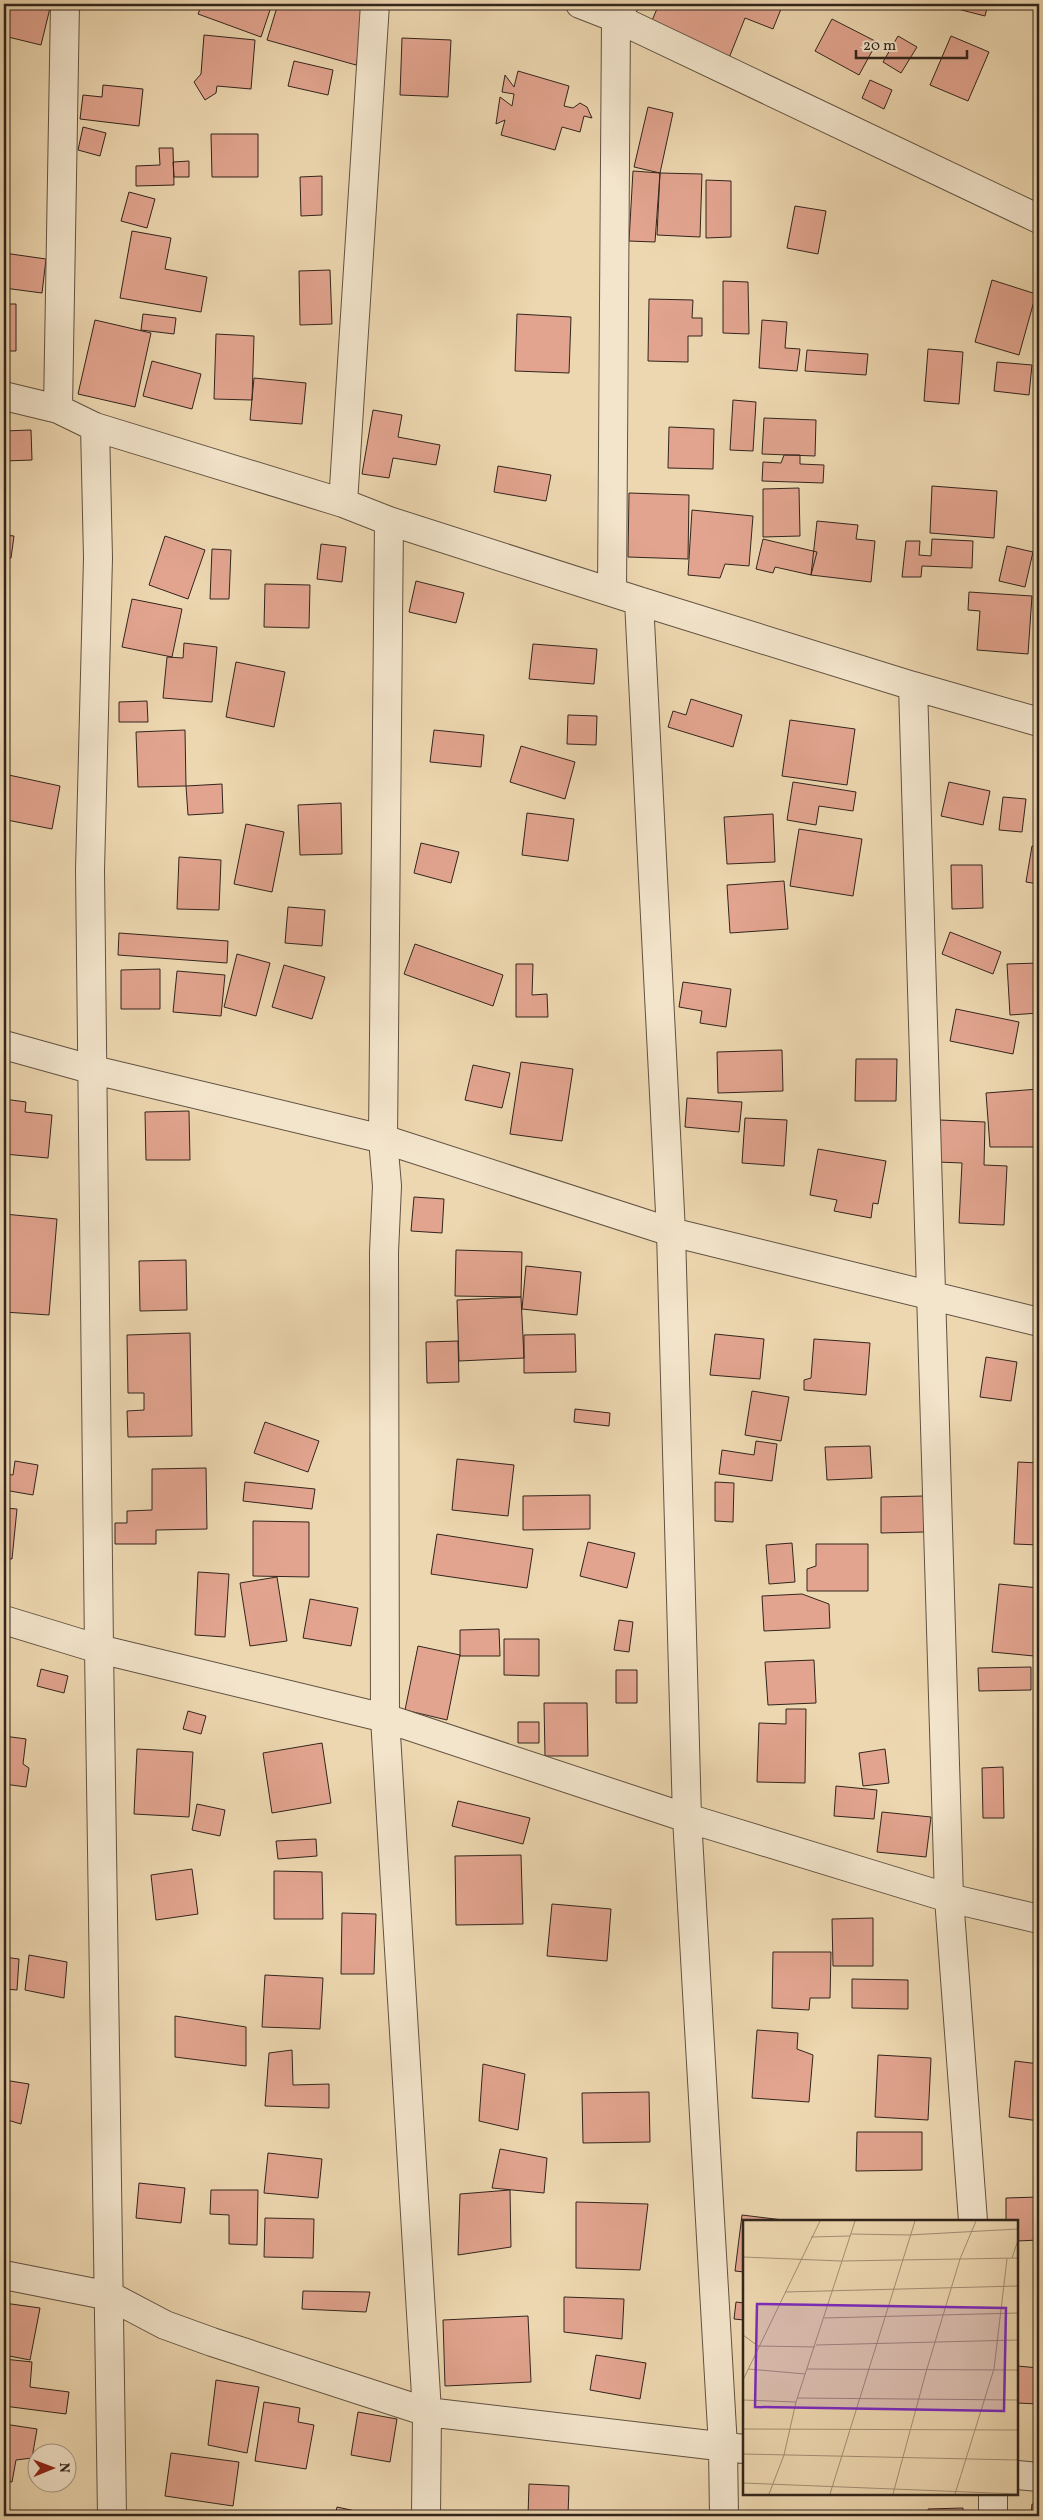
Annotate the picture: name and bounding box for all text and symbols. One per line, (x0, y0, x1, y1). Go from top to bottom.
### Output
scale bar (856, 28, 967, 60)
text: 20 m (863, 36, 896, 57)
inset map (743, 2220, 1018, 2495)
north arrow (28, 2442, 78, 2492)
text: N (54, 2463, 73, 2473)

